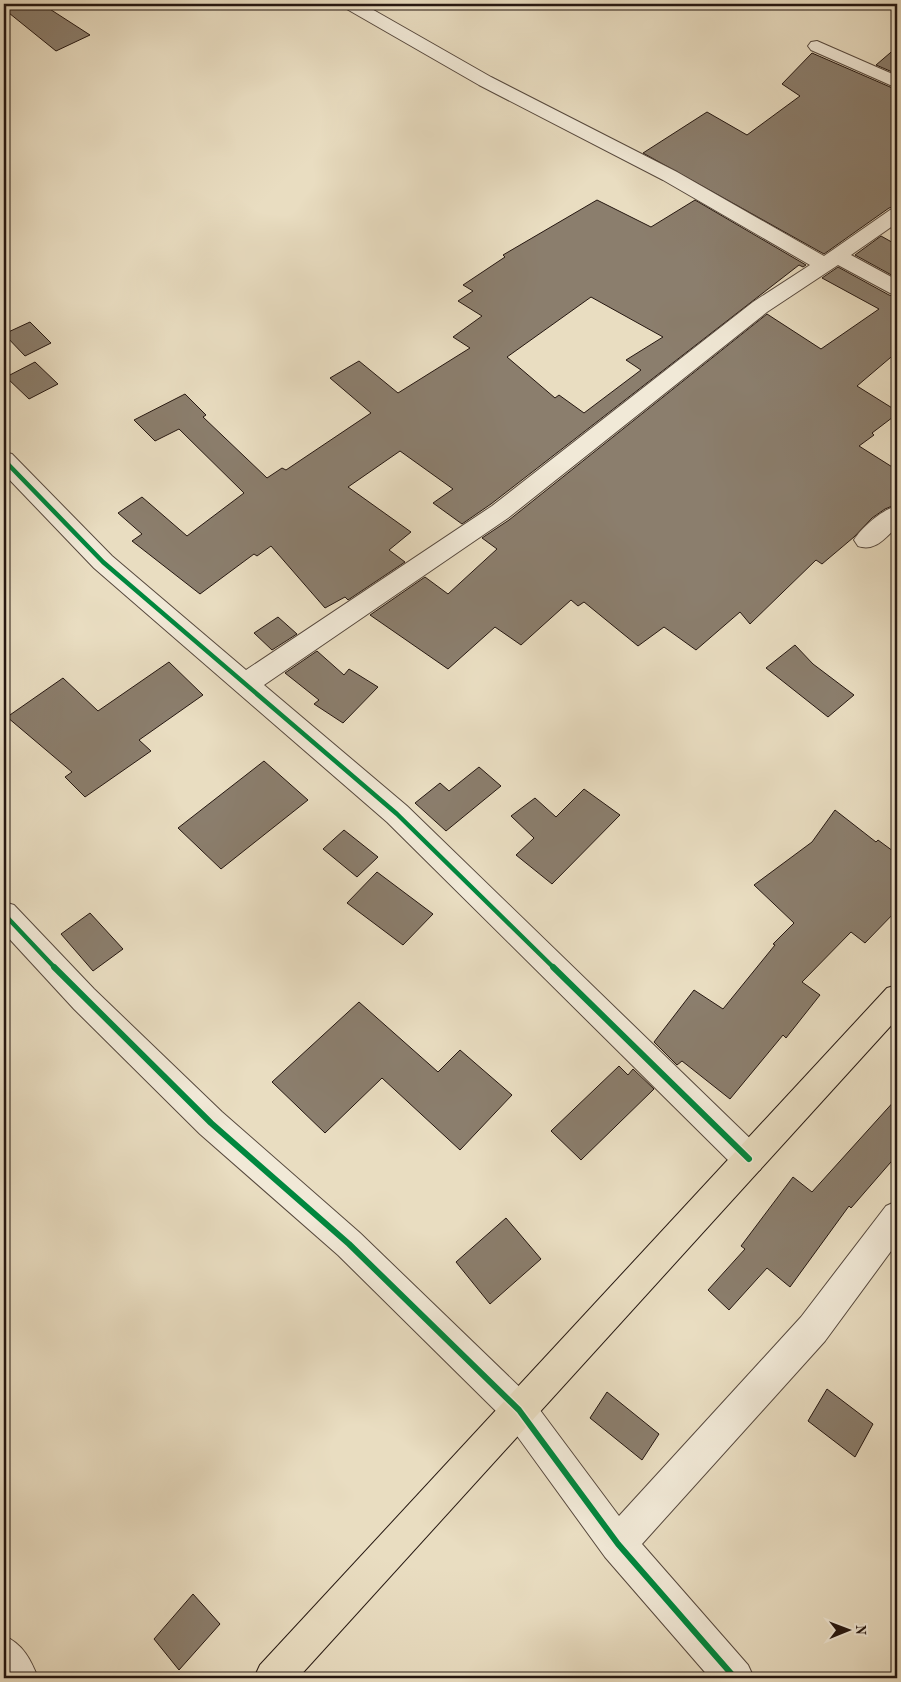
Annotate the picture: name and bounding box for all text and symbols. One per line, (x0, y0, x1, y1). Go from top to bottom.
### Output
north arrow (824, 1604, 874, 1654)
text: N (853, 1624, 867, 1636)

